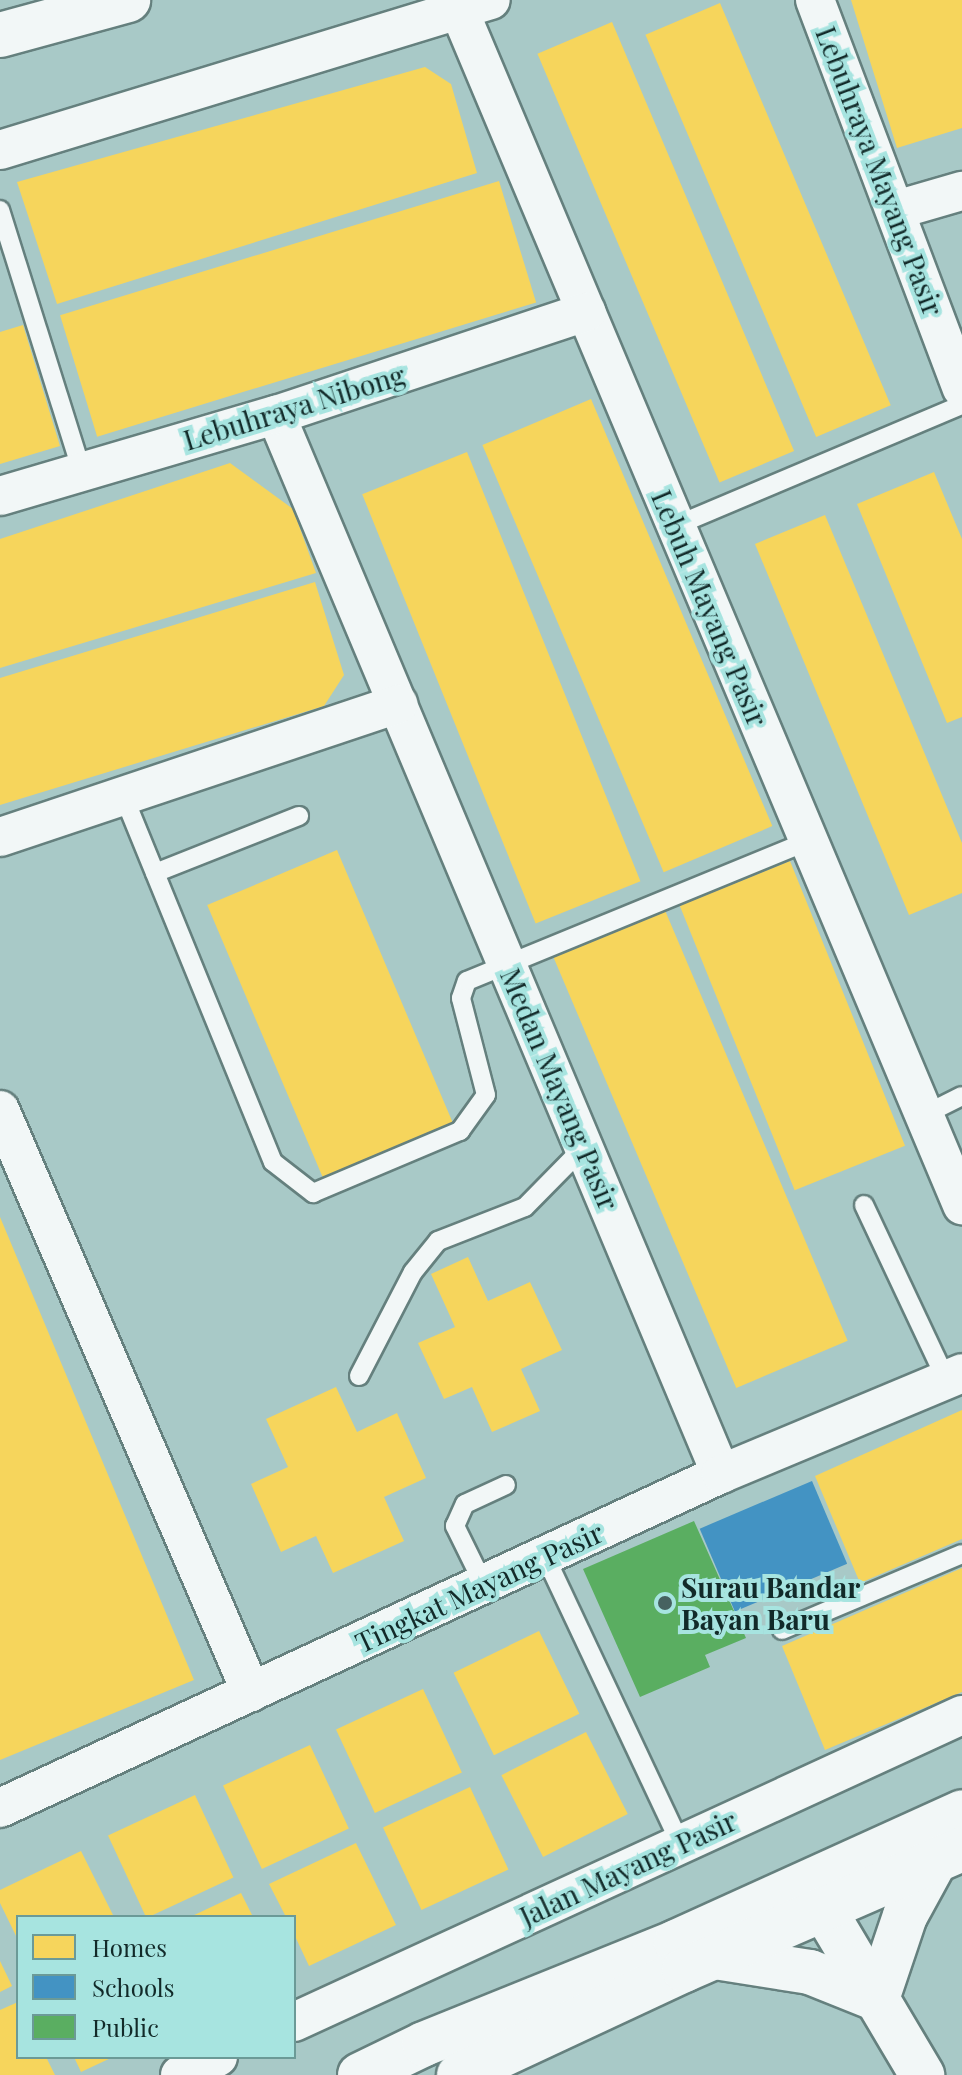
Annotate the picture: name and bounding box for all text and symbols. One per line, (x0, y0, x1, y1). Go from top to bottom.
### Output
street label: Lebuhraya Mayang Pasir (809, 21, 951, 321)
street label: Lebuhraya Nibong (179, 357, 409, 457)
street label: Lebuh Mayang Pasir (645, 485, 775, 731)
street label: Medan Mayang Pasir (494, 963, 626, 1215)
street label: Tingkat Mayang Pasir (349, 1515, 609, 1659)
place label: Surau Bandar Bayan Baru (681, 1570, 860, 1636)
marker: Surau Bandar Bayan Baru (656, 1594, 674, 1612)
street label: Jalan Mayang Pasir (514, 1803, 742, 1933)
legend (16, 1915, 296, 2059)
text: Homes (92, 1931, 167, 1963)
text: Schools (92, 1971, 174, 2003)
text: Public (92, 2011, 159, 2043)

